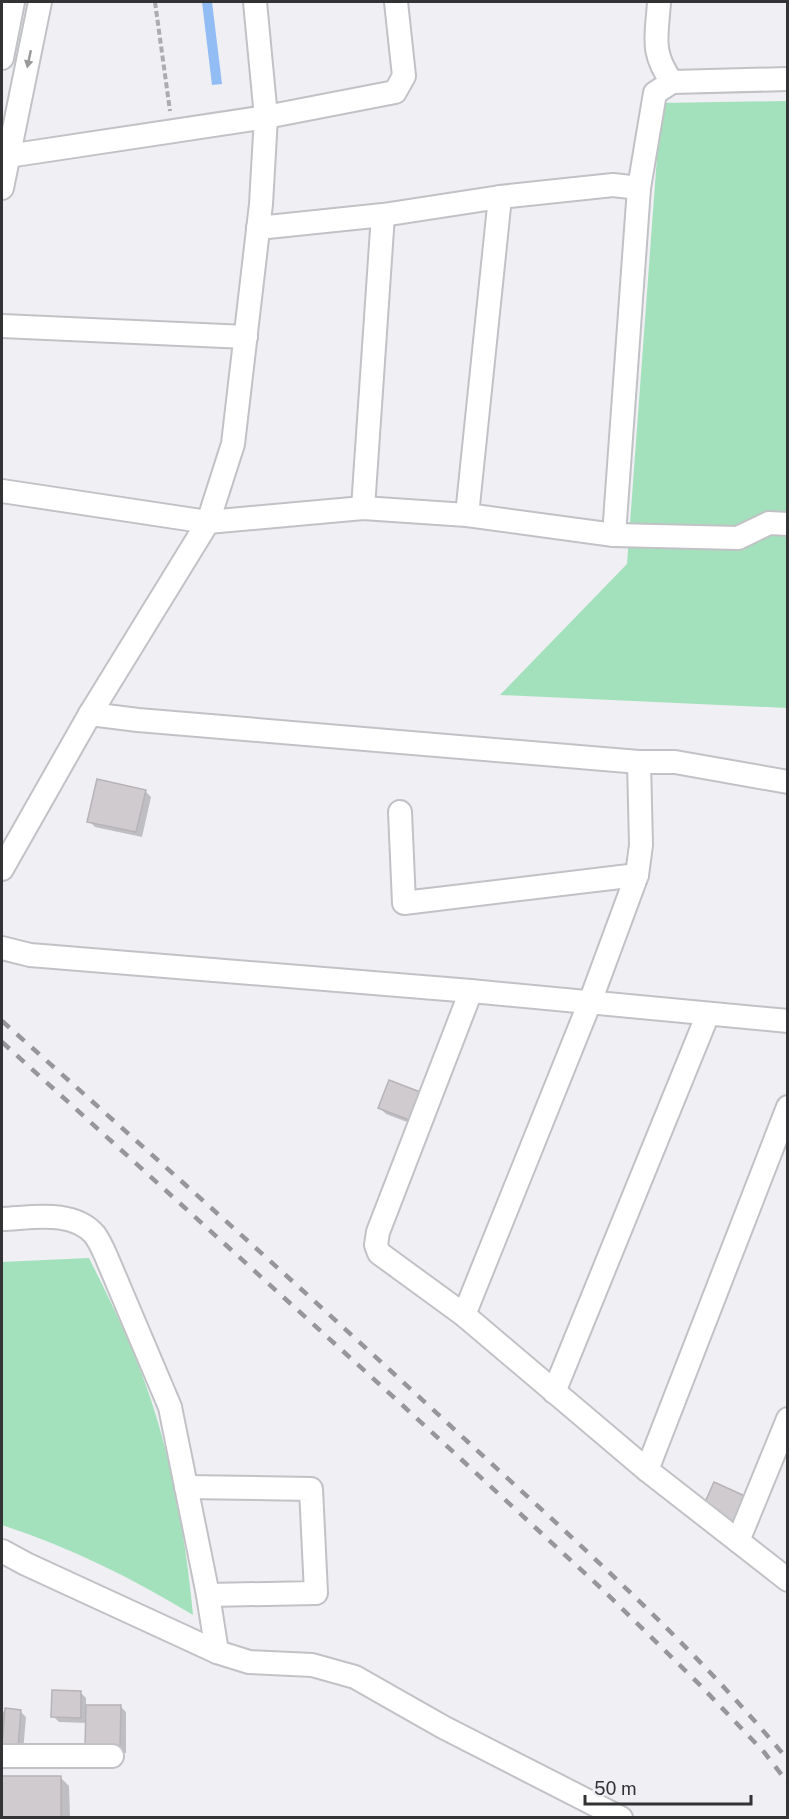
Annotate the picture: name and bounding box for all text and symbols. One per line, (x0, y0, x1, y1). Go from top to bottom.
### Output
one-way arrow (23, 50, 33, 68)
scale bar (585, 1768, 752, 1806)
text: 50 m (594, 1778, 637, 1799)

